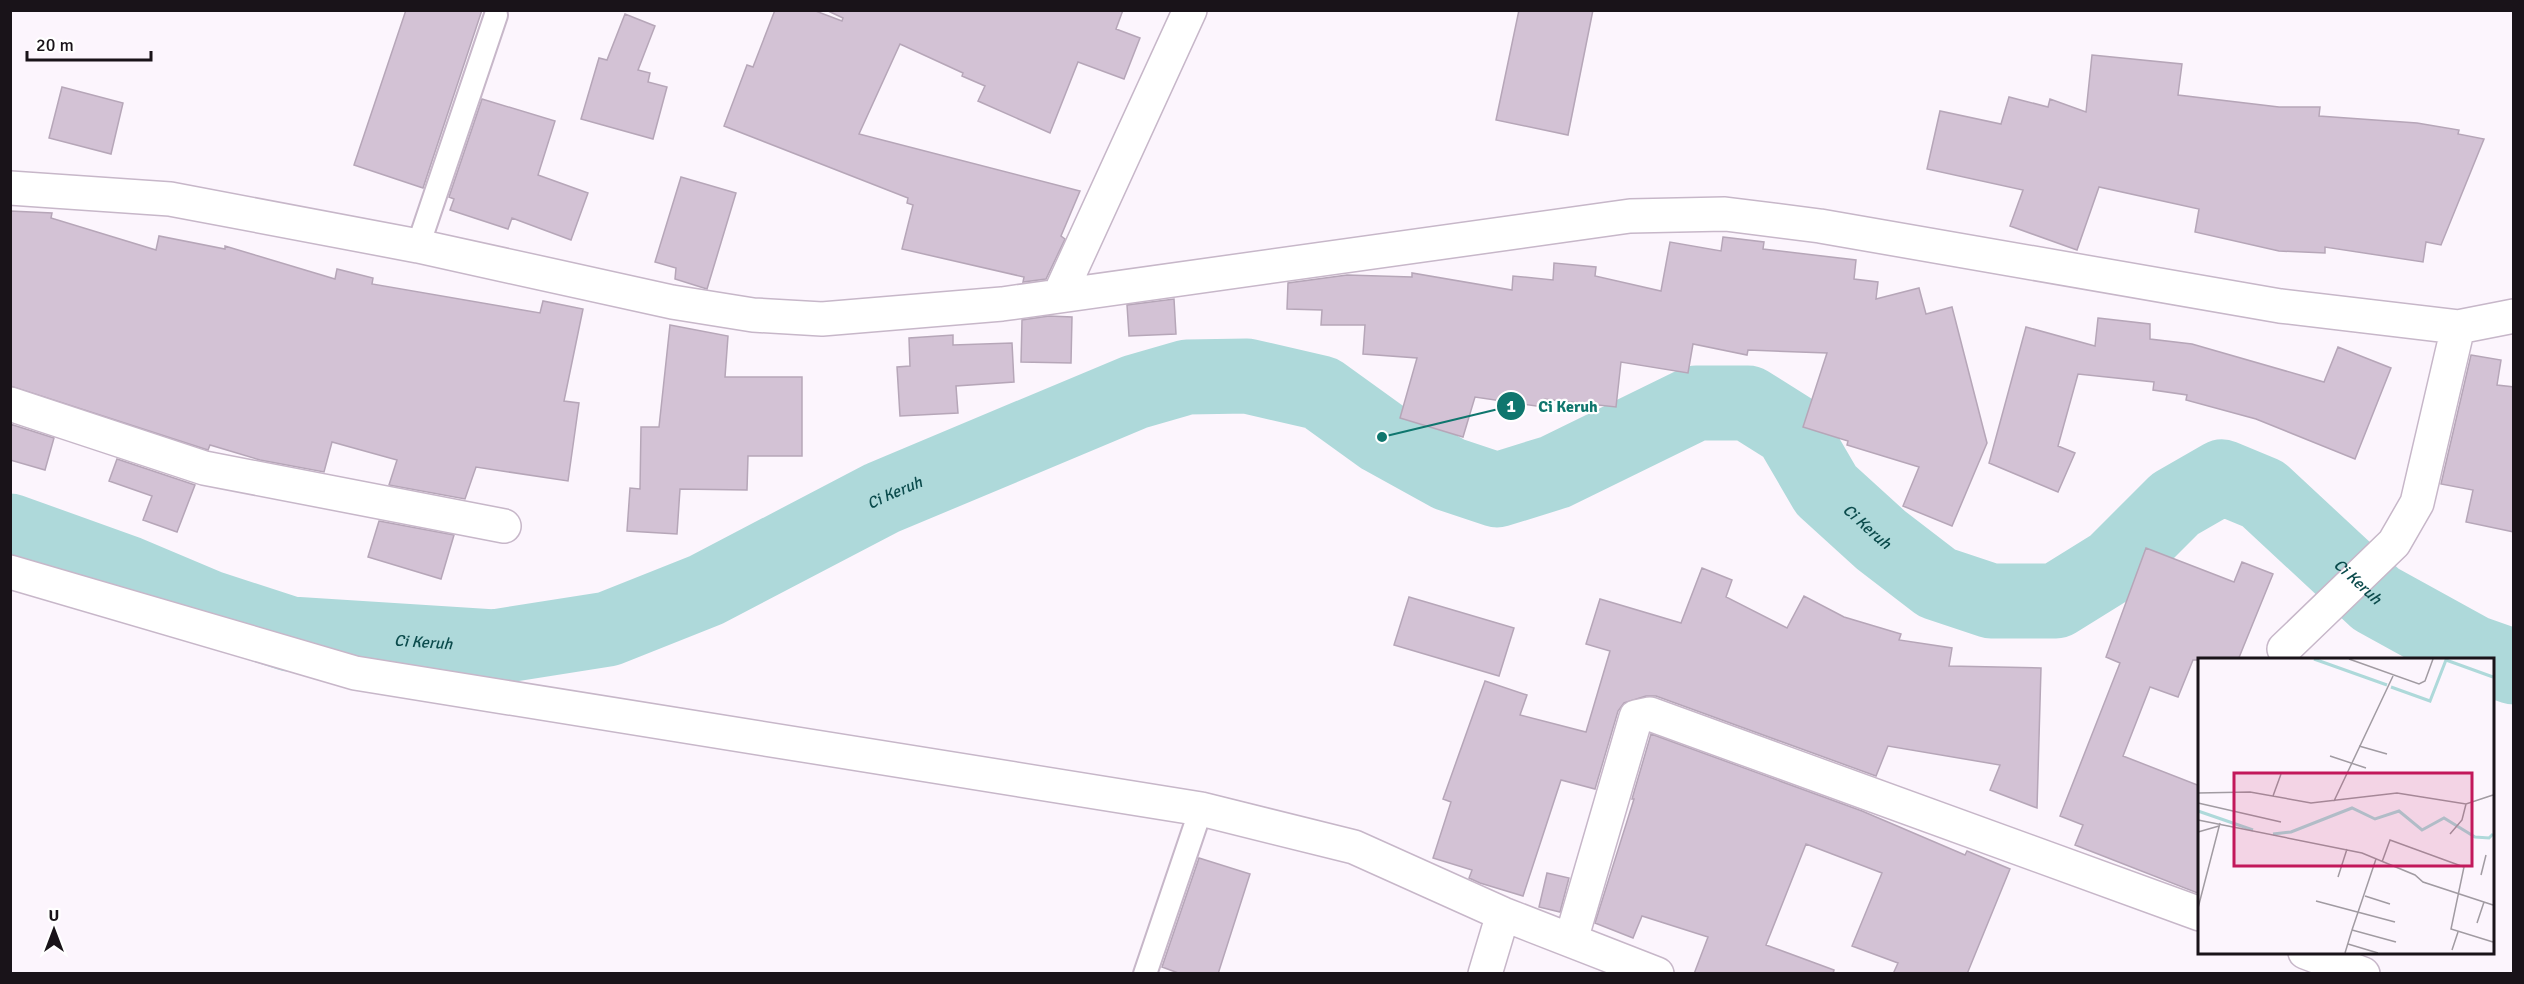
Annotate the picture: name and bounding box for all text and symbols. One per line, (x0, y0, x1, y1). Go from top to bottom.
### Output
scale bar (27, 24, 152, 62)
text: 20 m (36, 34, 74, 56)
callout: Ci Keruh (1496, 389, 1609, 423)
text: 1 (1506, 395, 1516, 417)
text: Ci Keruh (1538, 397, 1598, 417)
water label: Ci Keruh (864, 472, 926, 514)
water label: Ci Keruh (1838, 500, 1896, 555)
water label: Ci Keruh (2329, 555, 2387, 610)
water label: Ci Keruh (394, 631, 454, 654)
inset map (2198, 658, 2494, 954)
north arrow (24, 900, 84, 960)
text: U (49, 906, 59, 926)

